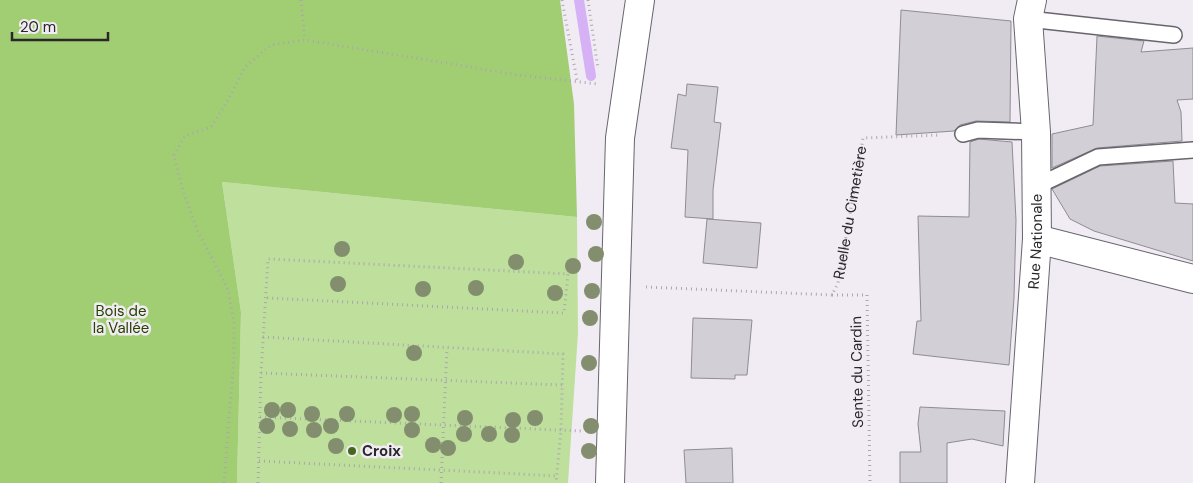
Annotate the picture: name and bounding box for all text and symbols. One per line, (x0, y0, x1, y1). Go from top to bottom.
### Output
scale bar (12, 10, 109, 42)
text: 20 m (20, 17, 56, 37)
street label: Ruelle du Cimetière (829, 144, 871, 281)
street label: Rue Nationale (1024, 194, 1047, 290)
park label: Bois de la Vallée (93, 301, 149, 338)
street label: Sente du Cardin (846, 316, 868, 428)
place label: Croix (362, 441, 401, 461)
marker: Croix (346, 445, 358, 457)

